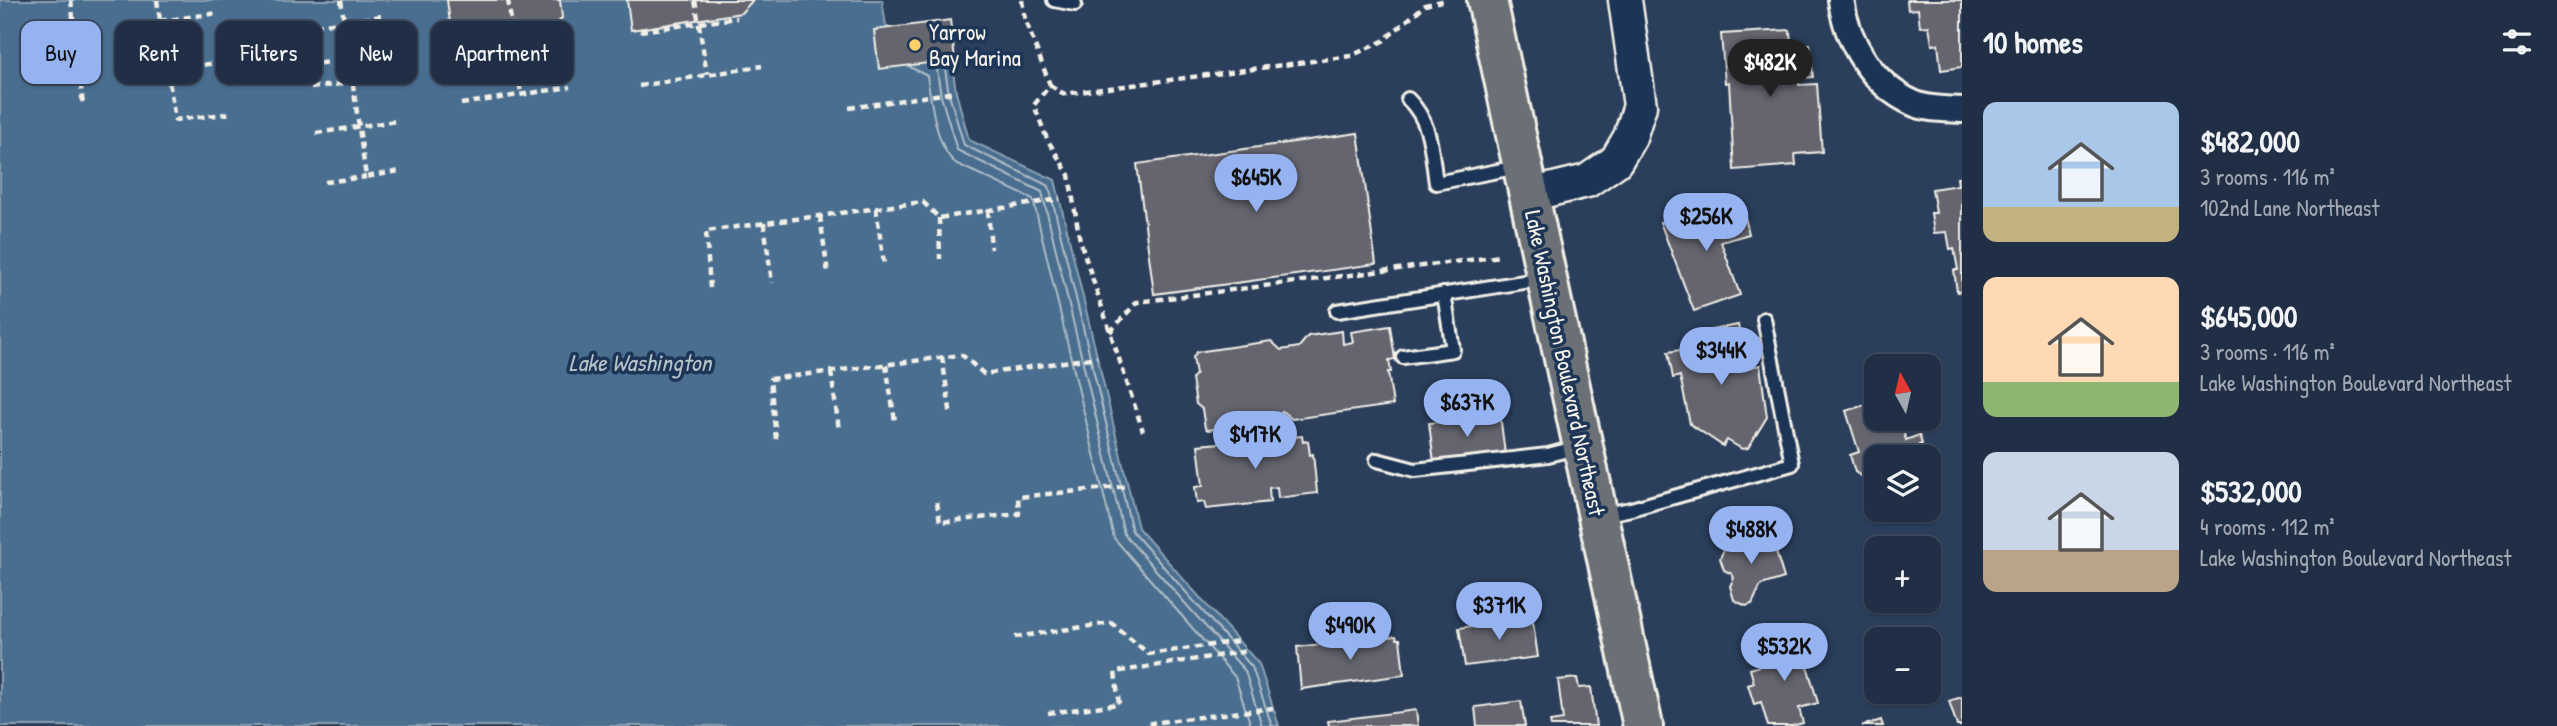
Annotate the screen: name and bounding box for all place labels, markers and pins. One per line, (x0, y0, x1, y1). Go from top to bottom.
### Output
place label: Yarrow Bay Marina (929, 16, 1021, 73)
marker: Yarrow Bay Marina (907, 37, 923, 53)
pin: $482K (1721, 40, 1819, 99)
pin: $645K (1207, 154, 1305, 214)
pin: $256K (1657, 194, 1755, 253)
pin: $344K (1672, 328, 1770, 387)
pin: $637K (1418, 380, 1516, 439)
pin: $417K (1206, 412, 1304, 471)
pin: $488K (1702, 506, 1800, 566)
pin: $371K (1450, 582, 1548, 642)
pin: $490K (1301, 602, 1399, 662)
pin: $532K (1735, 624, 1833, 683)

